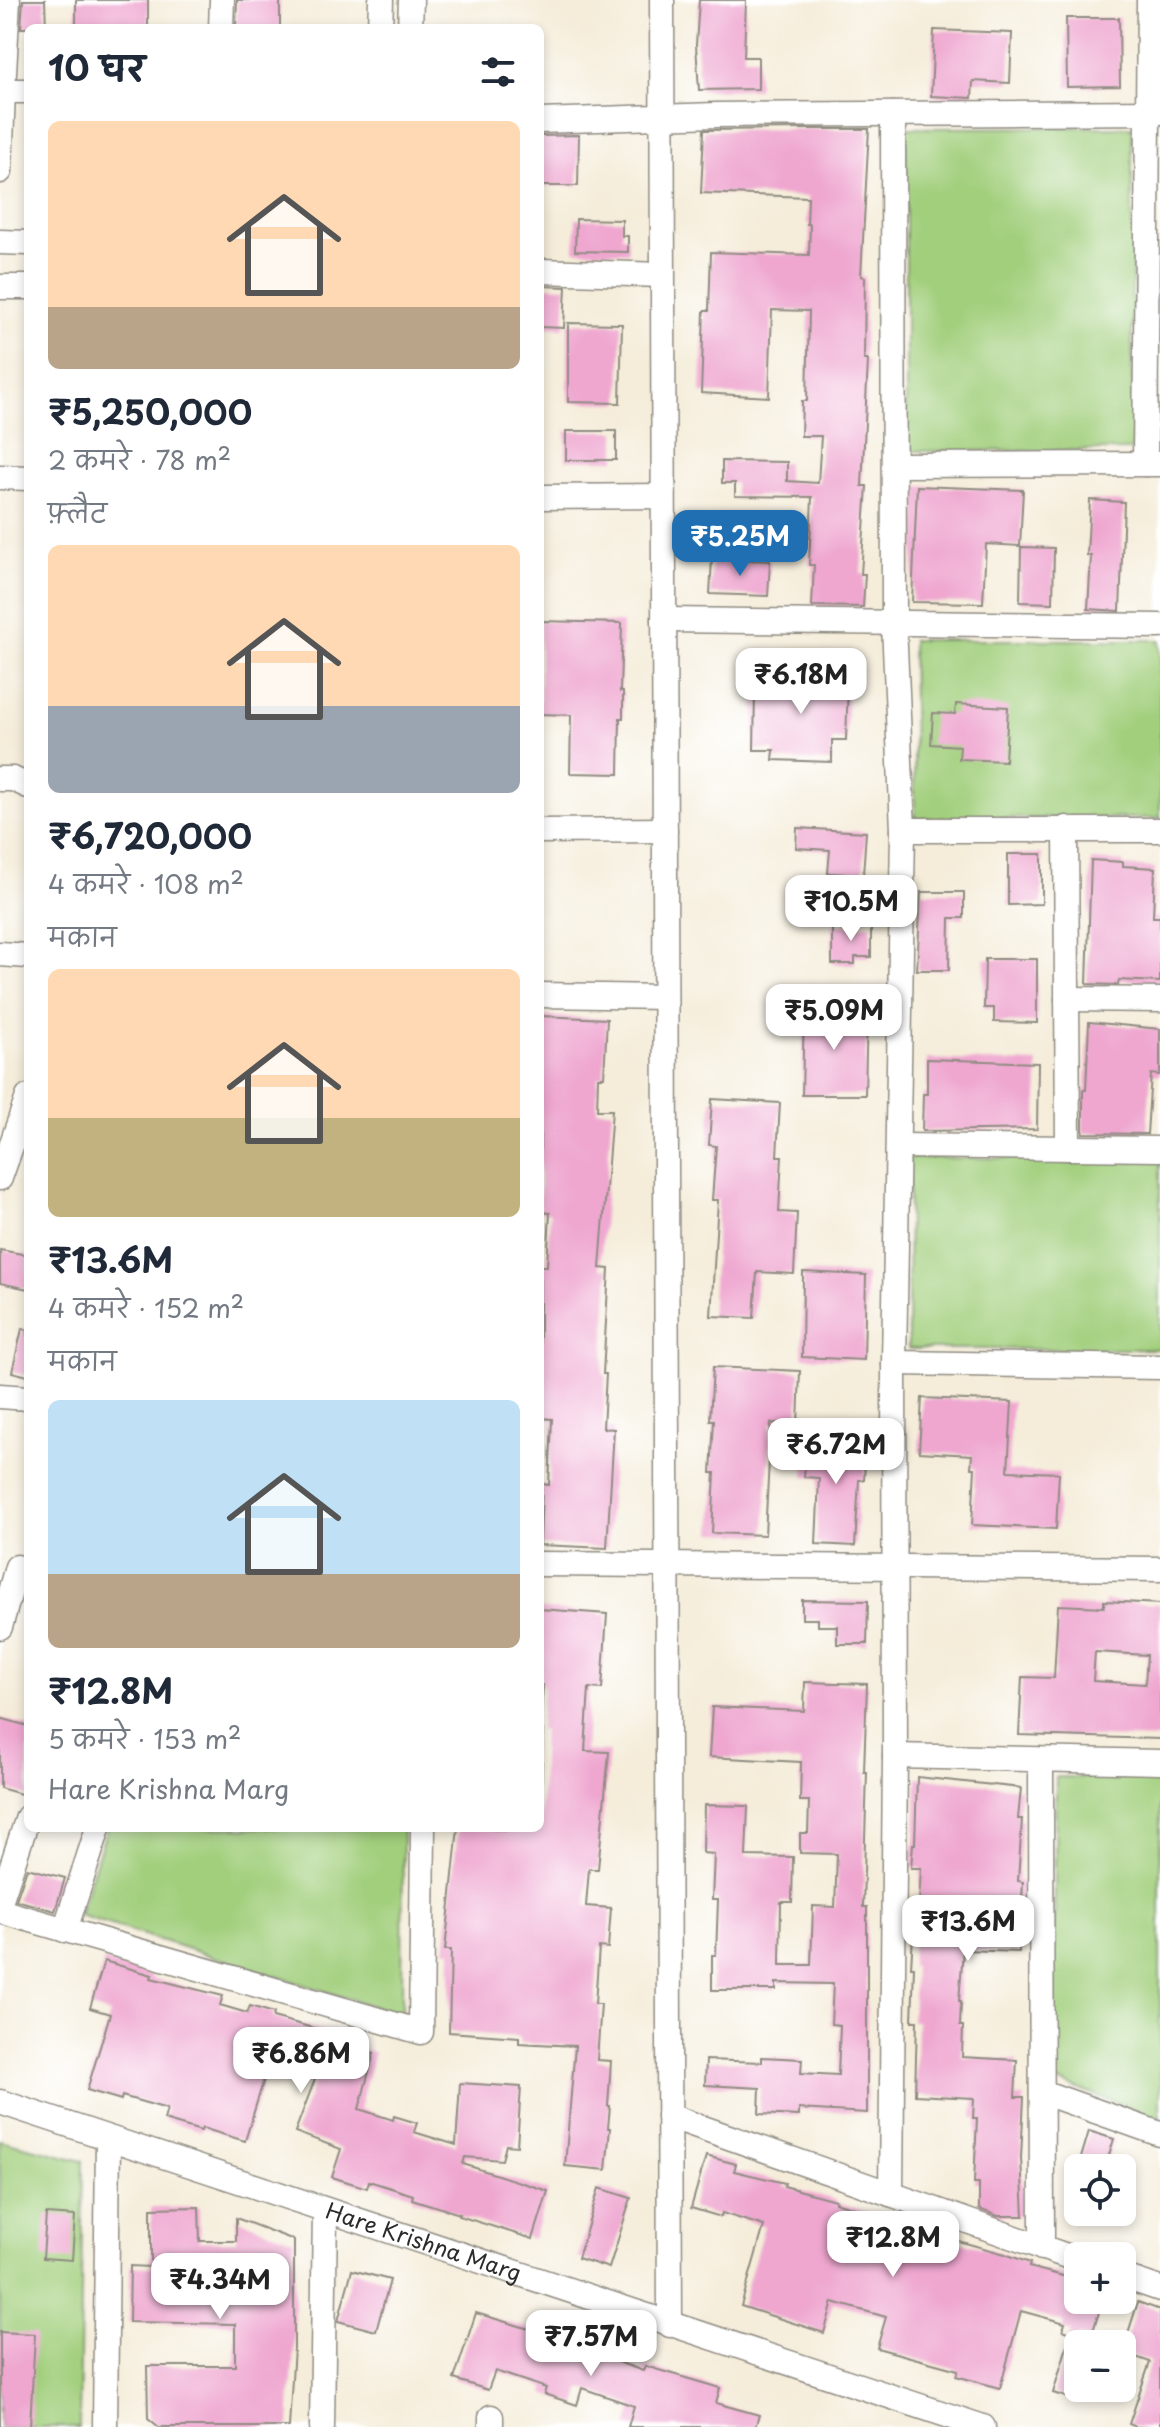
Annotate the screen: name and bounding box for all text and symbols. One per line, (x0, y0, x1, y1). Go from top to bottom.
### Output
text: 10 घर (48, 41, 145, 93)
icon: filters (476, 50, 520, 94)
icon: home (212, 173, 356, 317)
text: ₹5,250,000 (48, 385, 252, 437)
text: 2 कमरे · 78 m² (48, 440, 231, 479)
text: फ़्लैट (48, 493, 107, 532)
pin: ₹5.25M (675, 510, 805, 578)
text: ₹5.25M (690, 516, 790, 555)
icon: home (212, 597, 356, 741)
pin: ₹6.18M (736, 648, 866, 716)
text: ₹6.18M (754, 654, 848, 693)
text: ₹6,720,000 (48, 809, 252, 861)
text: 4 कमरे · 108 m² (48, 864, 244, 903)
pin: ₹10.5M (786, 875, 916, 943)
text: ₹10.5M (803, 881, 899, 920)
text: मकान (48, 917, 117, 956)
pin: ₹5.09M (769, 984, 899, 1052)
text: ₹5.09M (784, 990, 884, 1029)
icon: home (212, 1021, 356, 1165)
text: ₹13.6M (48, 1233, 173, 1285)
text: 4 कमरे · 152 m² (48, 1288, 244, 1327)
text: मकान (48, 1341, 117, 1380)
pin: ₹6.72M (771, 1418, 901, 1486)
text: ₹6.72M (786, 1424, 886, 1463)
icon: home (212, 1452, 356, 1596)
text: ₹12.8M (48, 1664, 173, 1716)
text: 5 कमरे · 153 m² (48, 1719, 241, 1758)
text: Hare Krishna Marg (48, 1769, 289, 1808)
pin: ₹13.6M (903, 1895, 1033, 1963)
text: ₹13.6M (920, 1901, 1016, 1940)
pin: ₹6.86M (236, 2027, 366, 2095)
text: ₹6.86M (251, 2033, 351, 2072)
map controls (1064, 2154, 1136, 2402)
button: locate (1064, 2154, 1136, 2226)
street label: Hare Krishna Marg (322, 2193, 526, 2288)
pin: ₹12.8M (828, 2211, 958, 2279)
text: ₹12.8M (845, 2217, 941, 2256)
button: + (1064, 2242, 1136, 2314)
pin: ₹4.34M (155, 2253, 285, 2321)
text: ₹4.34M (169, 2259, 271, 2298)
pin: ₹7.57M (526, 2310, 656, 2378)
text: ₹7.57M (544, 2316, 638, 2355)
button: − (1064, 2330, 1136, 2402)

